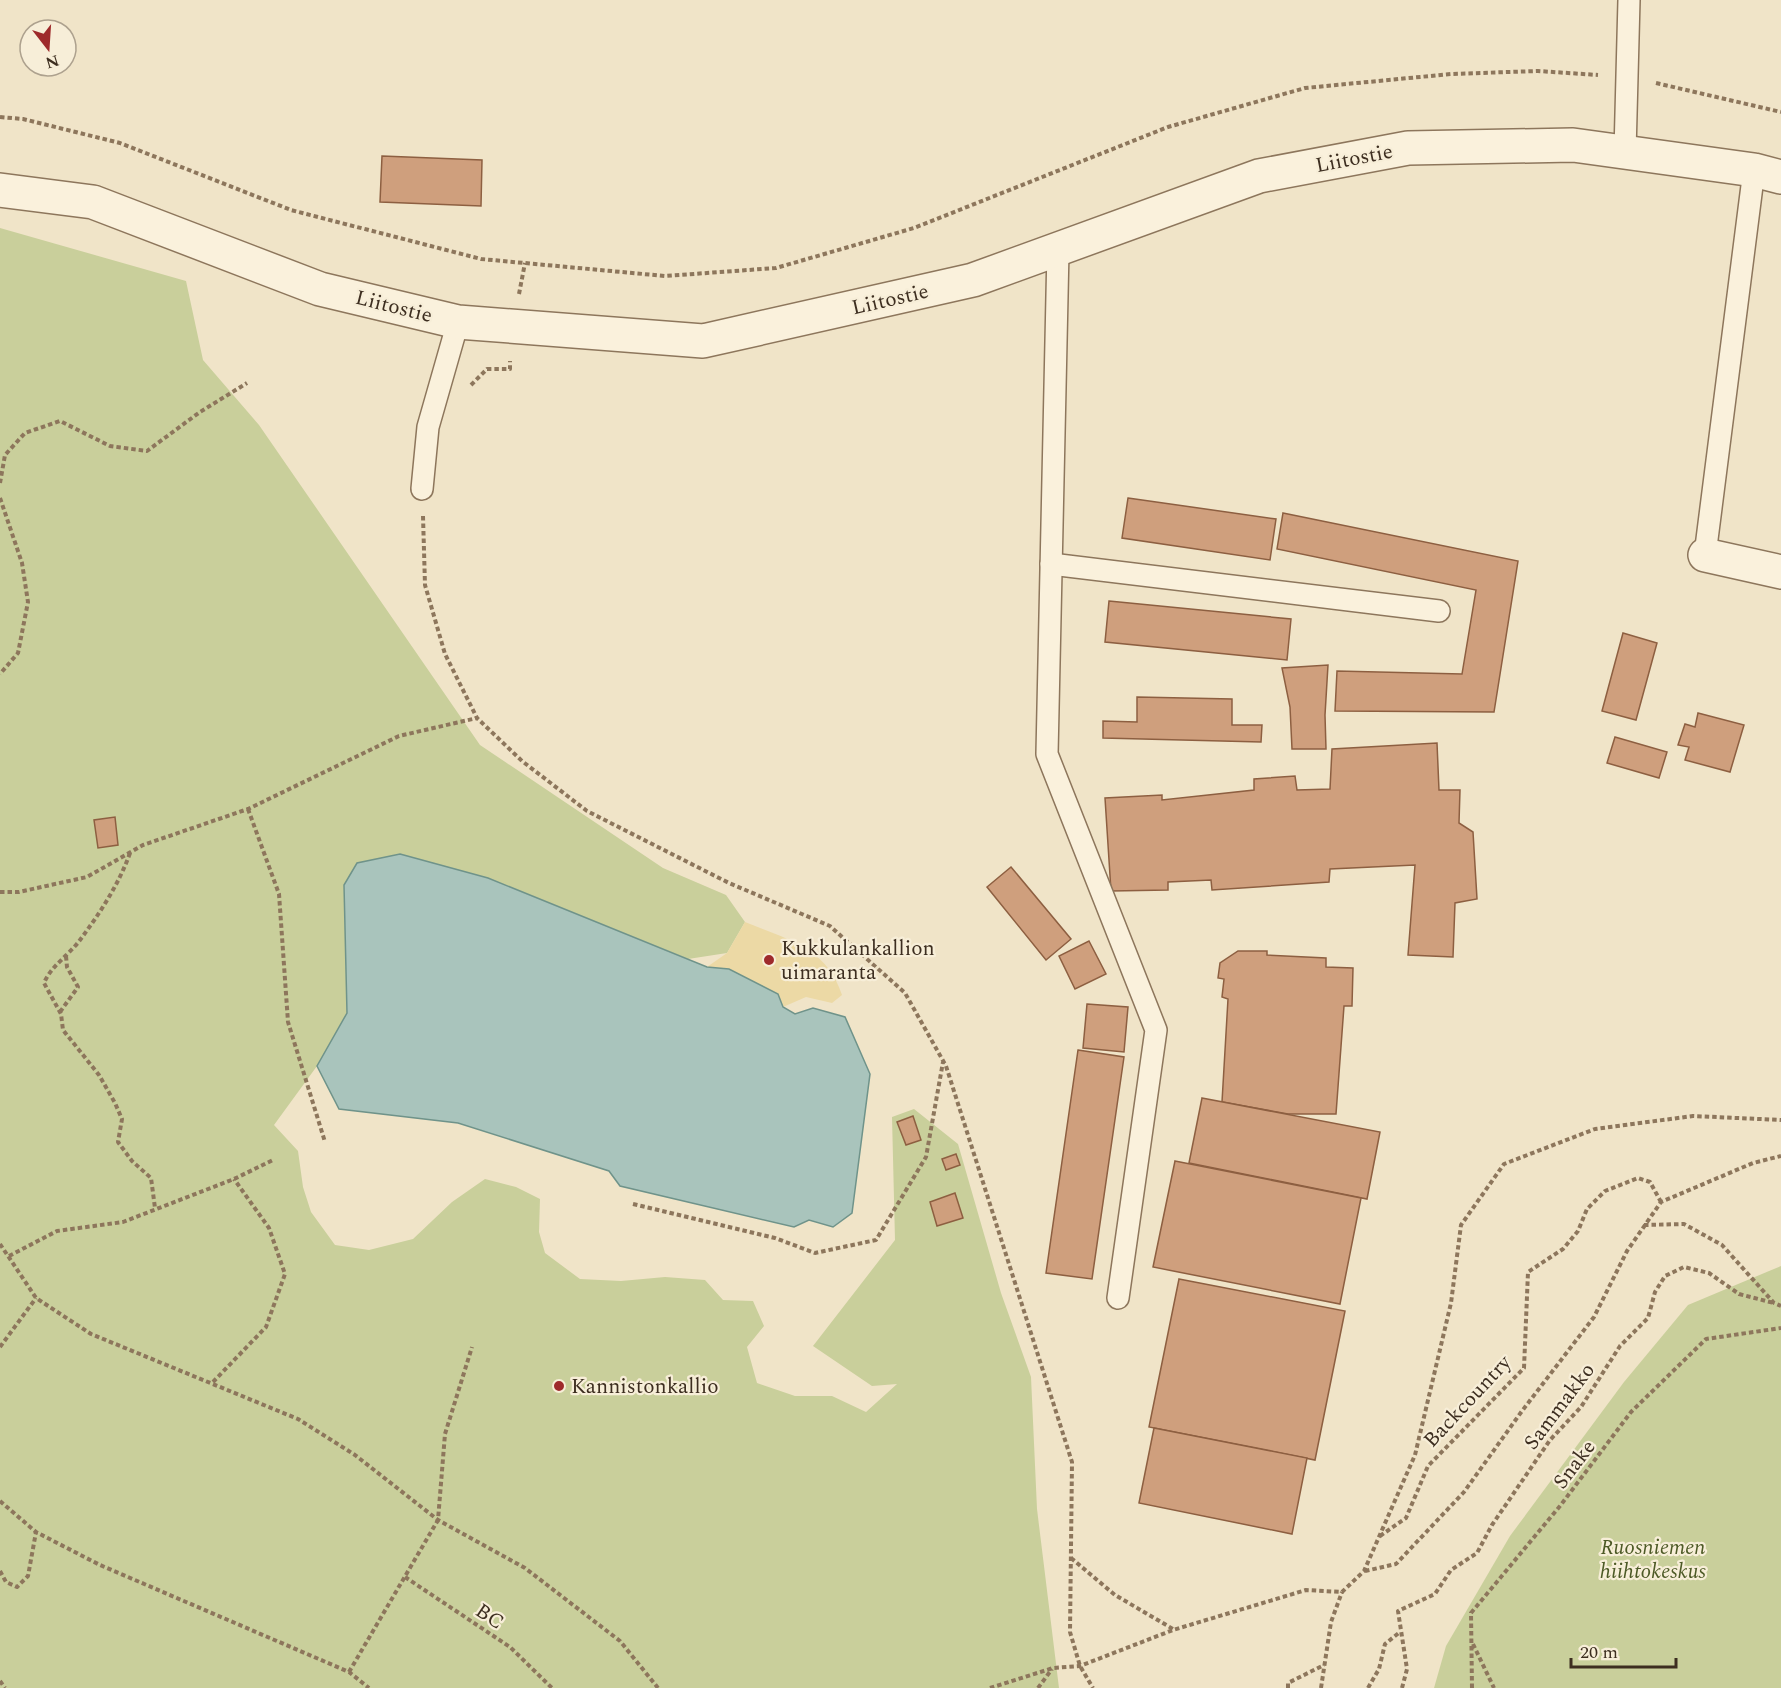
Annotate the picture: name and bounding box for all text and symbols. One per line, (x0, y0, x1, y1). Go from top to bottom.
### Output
north arrow (18, 18, 78, 78)
text: N (42, 48, 62, 75)
street label: Liitostie (1313, 136, 1396, 182)
street label: Liitostie (849, 276, 932, 324)
street label: Liitostie (352, 282, 436, 332)
place label: Kukkulankallion uimaranta (781, 933, 935, 989)
marker: Kukkulankallion uimaranta (762, 953, 776, 967)
street label: Backcountry (1416, 1347, 1520, 1455)
street label: Sammakko (1516, 1356, 1603, 1457)
place label: Kannistonkallio (571, 1371, 719, 1403)
marker: Kannistonkallio (552, 1379, 566, 1393)
street label: Snake (1545, 1433, 1604, 1496)
park label: Ruosniemen hiihtokeskus (1600, 1532, 1706, 1588)
street label: BC (468, 1595, 510, 1638)
scale bar (1571, 1631, 1676, 1669)
text: 20 m (1580, 1639, 1618, 1666)

